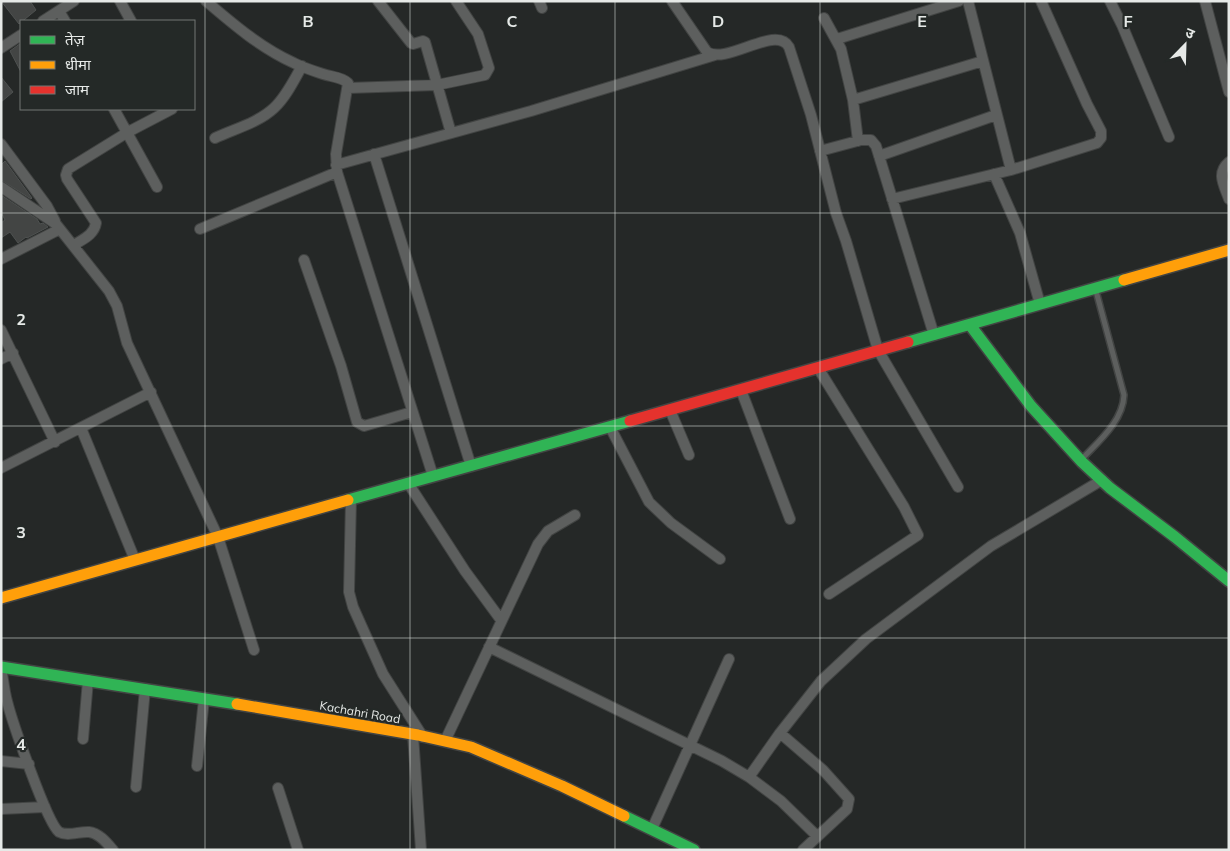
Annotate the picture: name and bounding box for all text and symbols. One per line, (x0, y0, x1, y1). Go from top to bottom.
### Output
text: B (302, 11, 314, 31)
text: C (507, 11, 518, 31)
text: D (712, 11, 724, 31)
text: E (917, 11, 927, 31)
text: F (1123, 11, 1133, 31)
legend (20, 20, 195, 110)
north arrow (1160, 20, 1210, 70)
text: उ (1183, 23, 1198, 43)
text: तेज़ (65, 30, 86, 49)
text: धीमा (65, 55, 92, 74)
text: जाम (65, 80, 90, 99)
text: 2 (16, 309, 26, 329)
text: 3 (16, 522, 26, 542)
street label: Kachahri Road (318, 698, 402, 726)
text: 4 (16, 734, 26, 754)

